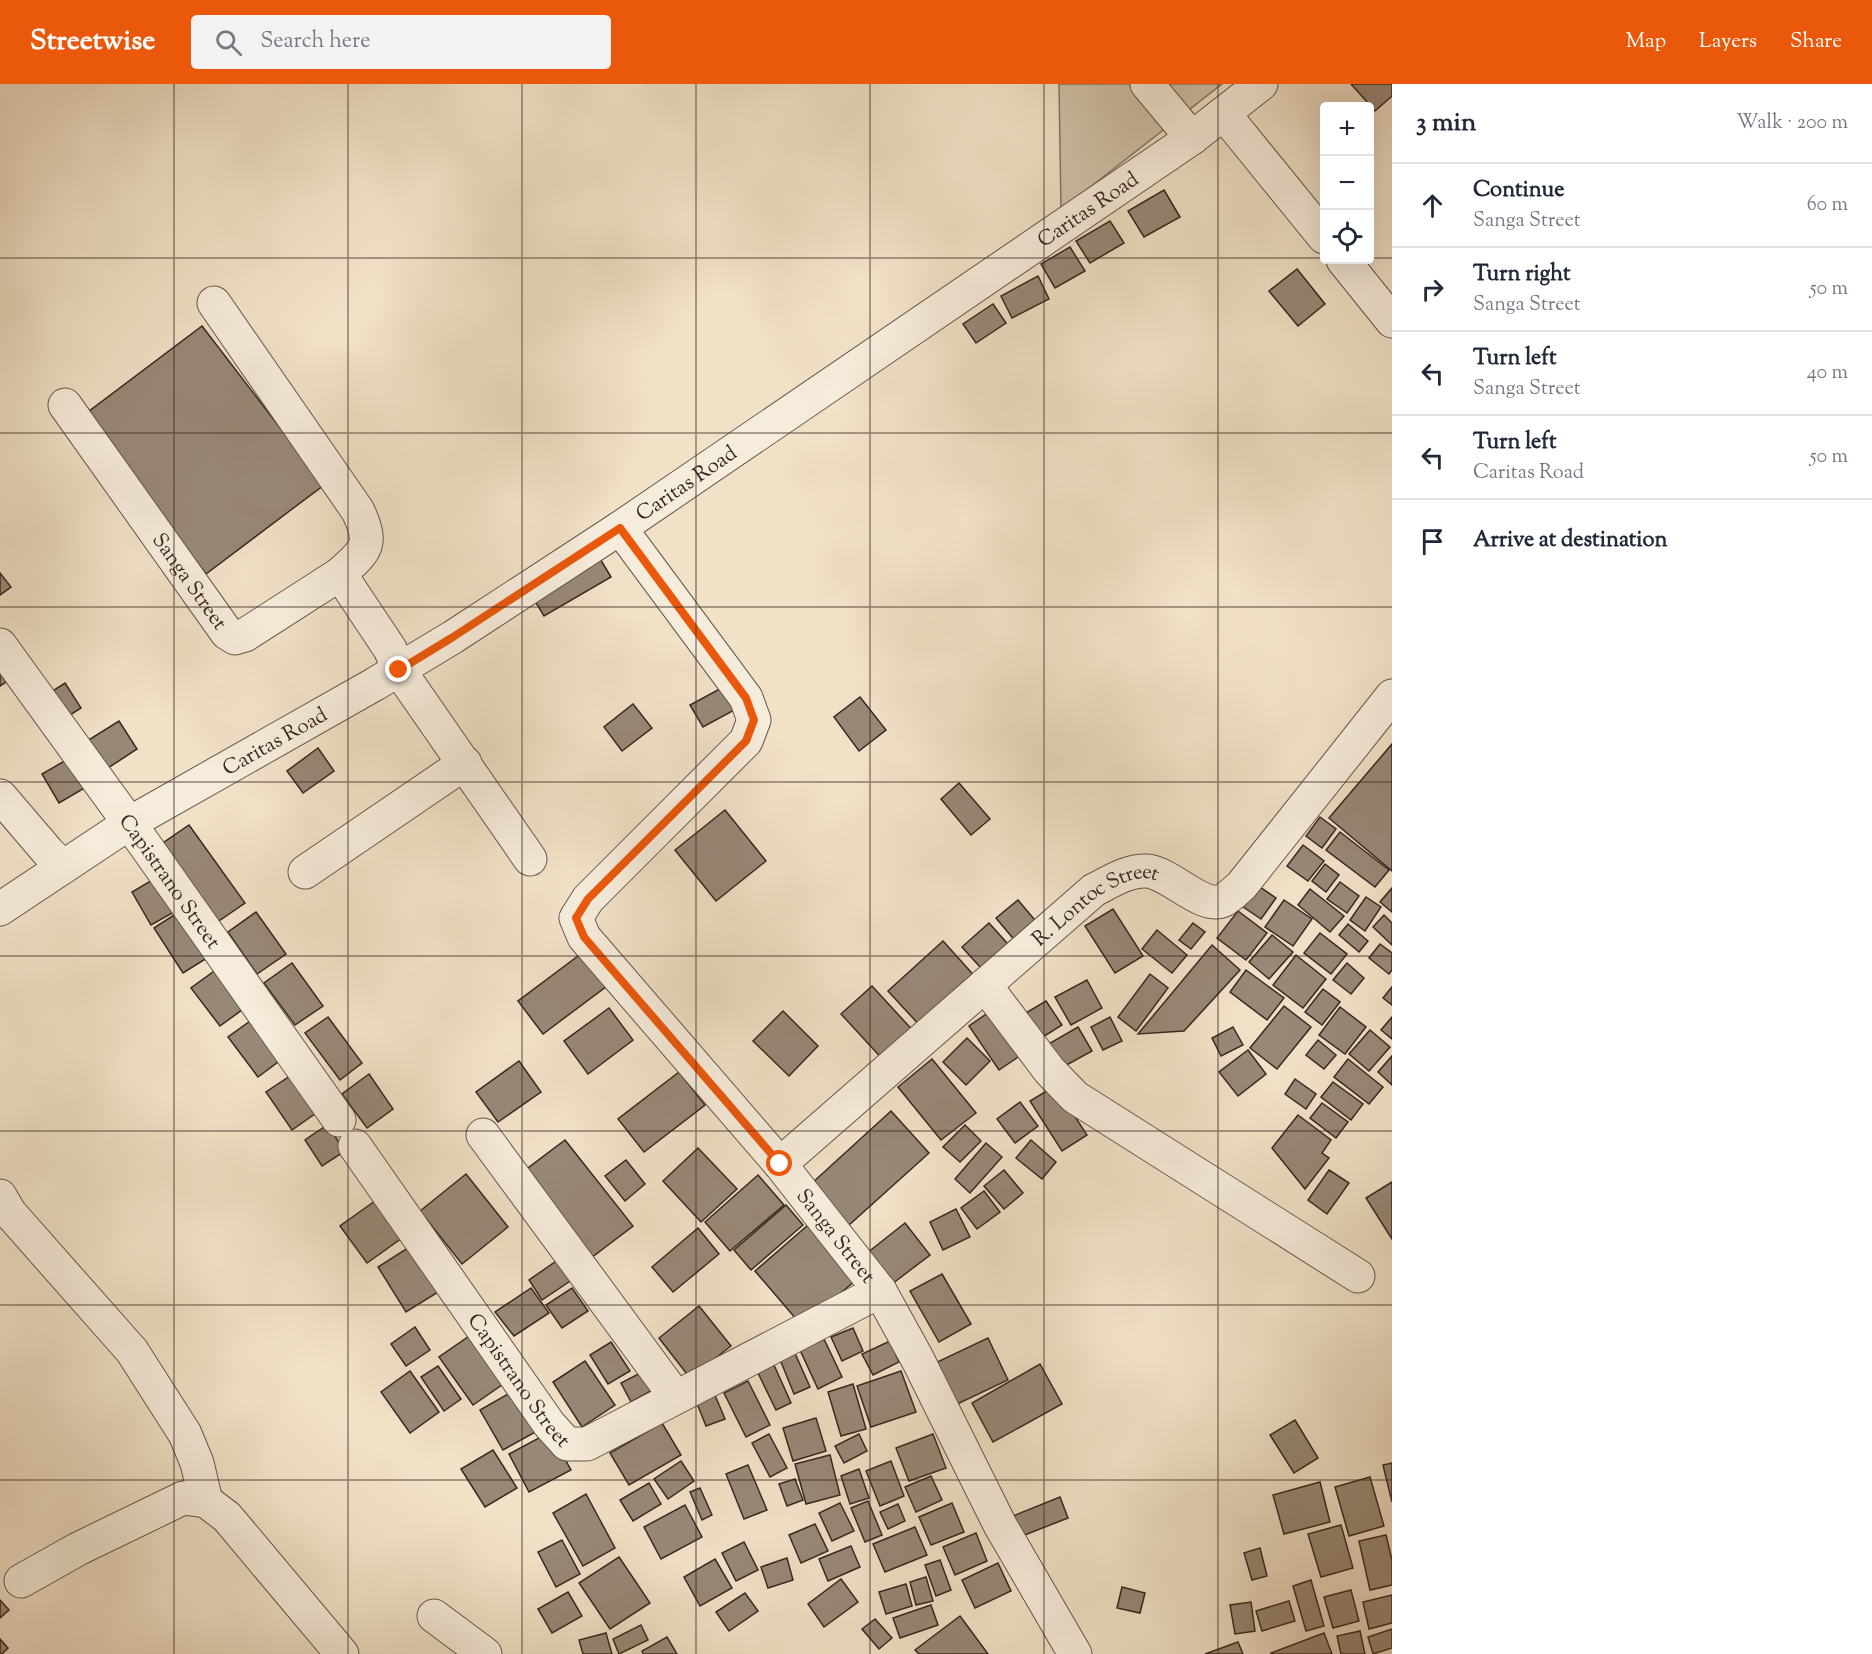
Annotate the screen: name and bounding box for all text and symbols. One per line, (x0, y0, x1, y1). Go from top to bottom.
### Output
search box (191, 15, 611, 69)
text: Streetwise (30, 22, 155, 62)
icon: search (212, 26, 245, 59)
text: Search here (260, 26, 371, 58)
text: Map (1626, 27, 1666, 57)
text: Layers (1699, 27, 1757, 57)
text: Share (1790, 27, 1842, 57)
map controls (1320, 102, 1374, 264)
button: + (1320, 102, 1374, 156)
text: 3 min (1416, 105, 1476, 142)
text: Walk · 200 m (1736, 109, 1848, 138)
button: − (1320, 156, 1374, 210)
street label: Caritas Road (1032, 166, 1145, 256)
text: Continue (1473, 175, 1564, 207)
icon: ahead (1416, 189, 1449, 222)
text: 60 m (1807, 191, 1848, 220)
text: Sanga Street (1473, 207, 1581, 236)
button: locate (1320, 210, 1374, 264)
text: Turn right (1473, 259, 1570, 291)
icon: right (1416, 273, 1449, 306)
text: 50 m (1810, 275, 1848, 304)
text: Sanga Street (1473, 291, 1581, 320)
text: Turn left (1473, 343, 1556, 375)
icon: left (1416, 357, 1449, 390)
text: 40 m (1807, 359, 1848, 388)
text: Sanga Street (1473, 375, 1581, 404)
text: Turn left (1473, 427, 1556, 459)
street label: Caritas Road (631, 439, 744, 530)
icon: left (1416, 441, 1449, 474)
text: 50 m (1810, 443, 1848, 472)
text: Caritas Road (1473, 459, 1584, 488)
icon: arrive (1416, 525, 1449, 558)
text: Arrive at destination (1473, 525, 1668, 557)
street label: Sanga Street (143, 527, 233, 637)
route end (385, 656, 411, 682)
street label: Caritas Road (217, 701, 334, 785)
street label: Capistrano Street (110, 809, 227, 956)
street label: R. Lontoc Street (1026, 858, 1163, 955)
route start (766, 1150, 792, 1176)
street label: Sanga Street (788, 1183, 882, 1291)
street label: Capistrano Street (459, 1308, 576, 1455)

